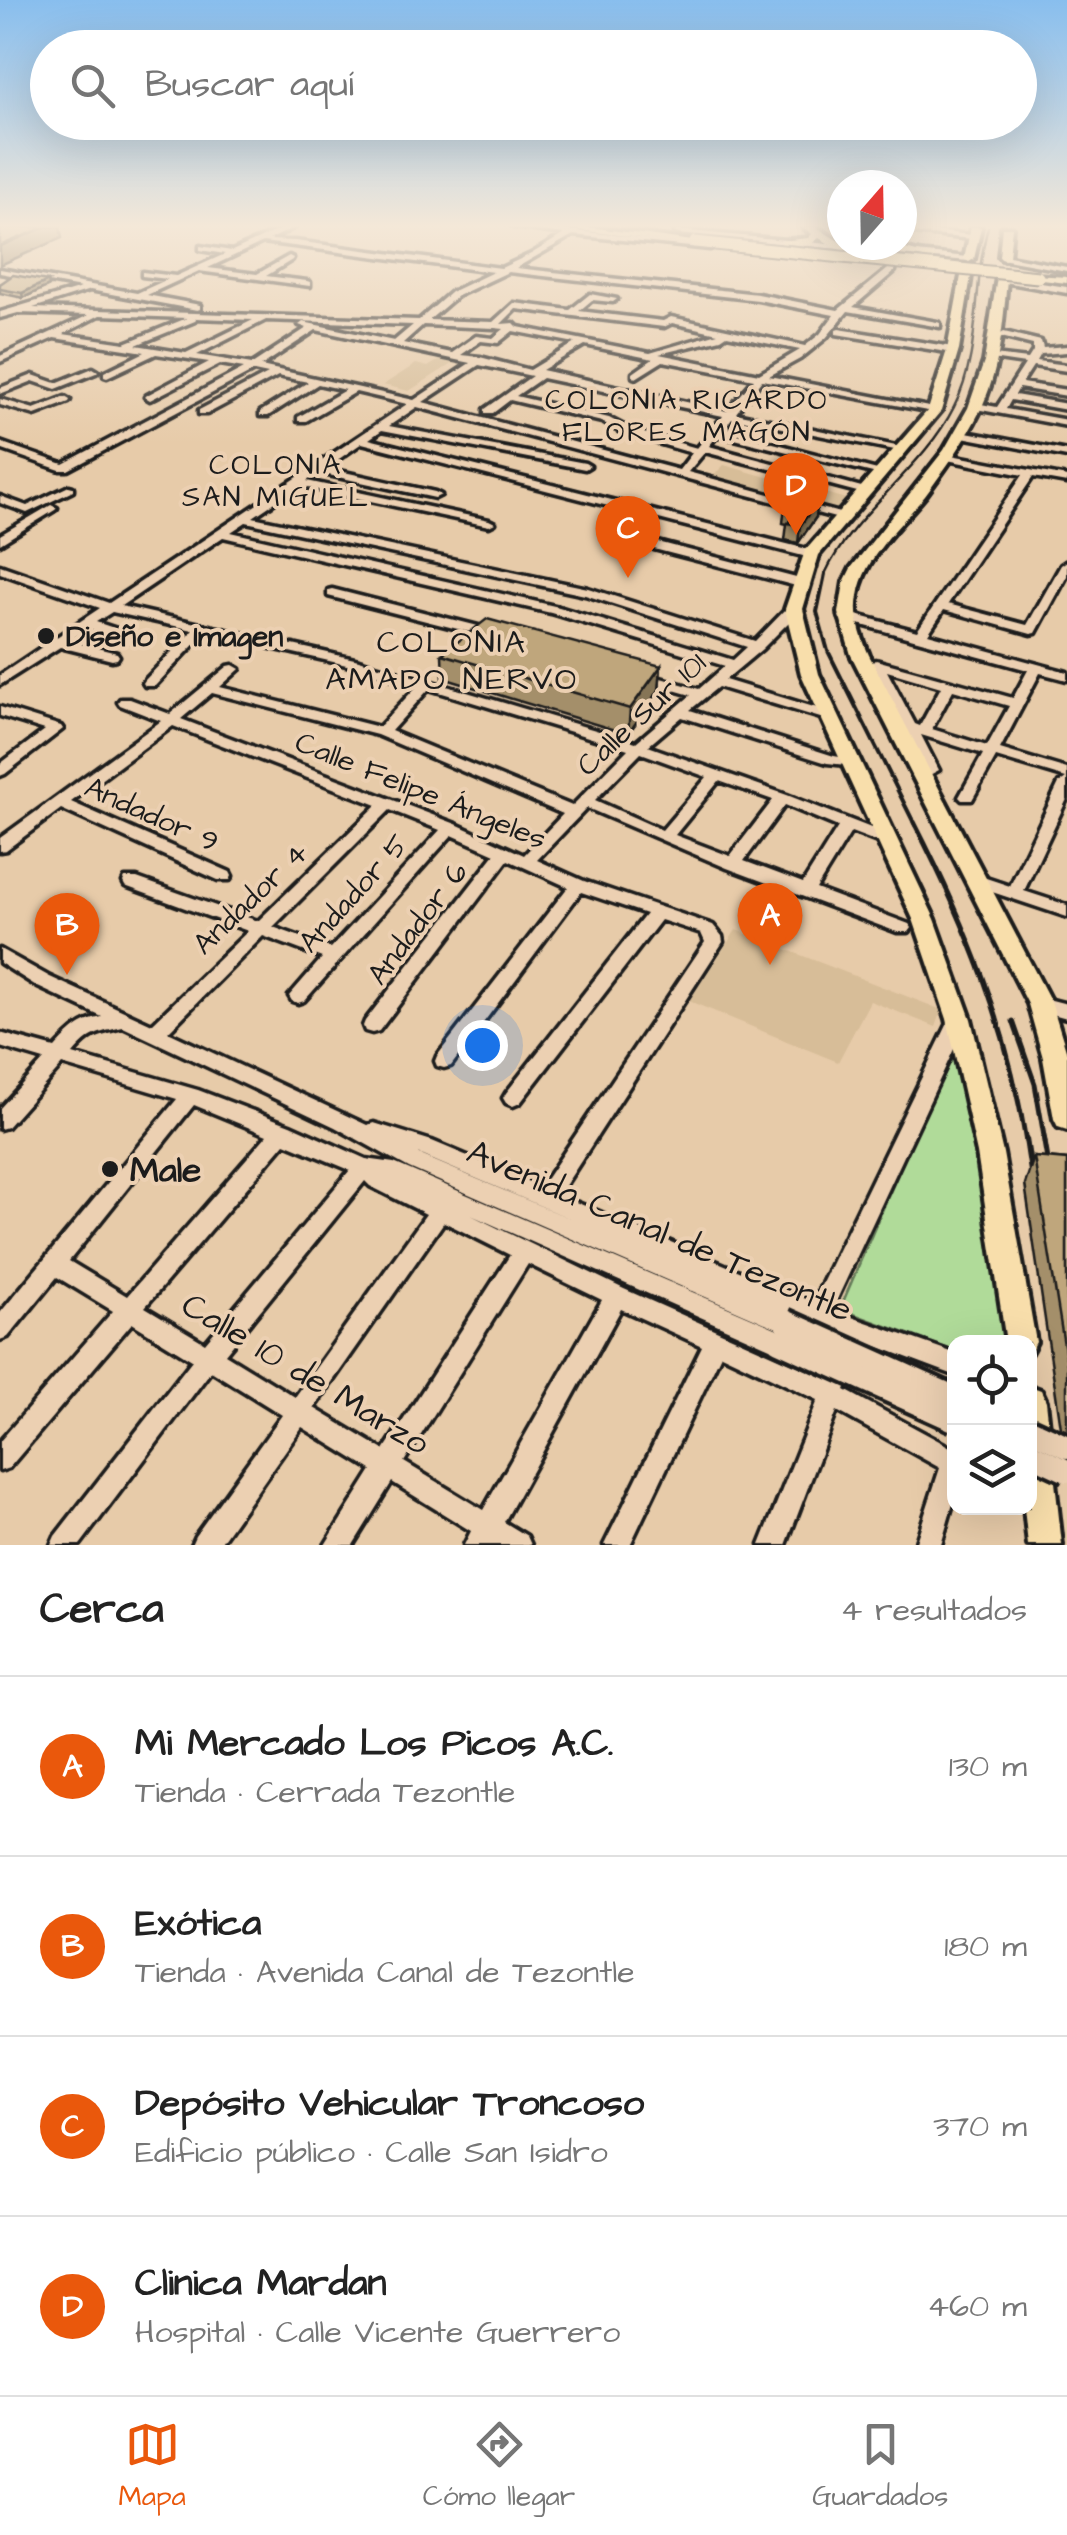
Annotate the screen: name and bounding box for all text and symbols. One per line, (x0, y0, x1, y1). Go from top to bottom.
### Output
search box (30, 30, 1037, 140)
icon: search (65, 58, 120, 113)
text: Buscar aquí (145, 59, 354, 111)
north arrow (827, 170, 917, 260)
district label: COLONIA RICARDO FLORES MAGÓN (545, 381, 829, 452)
district label: COLONIA SAN MIGUEL (182, 446, 370, 517)
pin: D (764, 452, 828, 535)
pin: C (596, 496, 660, 578)
place label: Diseño e Imagen (66, 616, 283, 660)
district label: COLONIA AMADO NERVO (325, 620, 579, 702)
marker: Diseño e Imagen (35, 625, 57, 647)
street label: Calle Sur 101 (567, 643, 716, 786)
street label: Calle Felipe Ángeles (288, 721, 552, 861)
street label: Andador 9 (78, 767, 225, 863)
street label: Andador 5 (289, 825, 419, 962)
street label: Andador 4 (184, 833, 318, 965)
street label: Andador 6 (358, 853, 478, 994)
pin: A (738, 882, 802, 965)
pin: B (34, 892, 100, 975)
your location (457, 1020, 508, 1071)
street label: Avenida Canal de Tezontle (459, 1128, 860, 1335)
place label: Male (130, 1146, 201, 1195)
marker: Male (99, 1158, 121, 1180)
street label: Calle 10 de Marzo (172, 1281, 439, 1468)
map controls (947, 1335, 1037, 1515)
button: locate (947, 1335, 1037, 1425)
button: layers (947, 1425, 1037, 1515)
text: Cerca (40, 1581, 164, 1639)
text: 4 resultados (840, 1588, 1027, 1633)
text: Mi Mercado Los Picos A.C. (135, 1718, 613, 1770)
text: A (62, 1744, 83, 1789)
text: 130 m (949, 1744, 1027, 1789)
text: Tienda · Cerrada Tezontle (135, 1770, 515, 1815)
text: Exótica (135, 1898, 261, 1950)
text: B (61, 1924, 84, 1969)
text: 180 m (944, 1924, 1027, 1969)
text: Tienda · Avenida Canal de Tezontle (135, 1950, 635, 1995)
text: Depósito Vehicular Troncoso (135, 2078, 644, 2130)
text: C (61, 2104, 84, 2149)
text: 370 m (933, 2104, 1027, 2149)
text: Edificio público · Calle San Isidro (135, 2130, 608, 2175)
text: Clinica Mardan (135, 2258, 387, 2310)
text: D (62, 2284, 83, 2329)
text: 460 m (927, 2284, 1027, 2329)
text: Hospital · Calle Vicente Guerrero (135, 2310, 620, 2355)
tab: Mapa (119, 2417, 186, 2516)
tab: Cómo llegar (423, 2417, 575, 2516)
tab: Guardados (812, 2417, 948, 2516)

